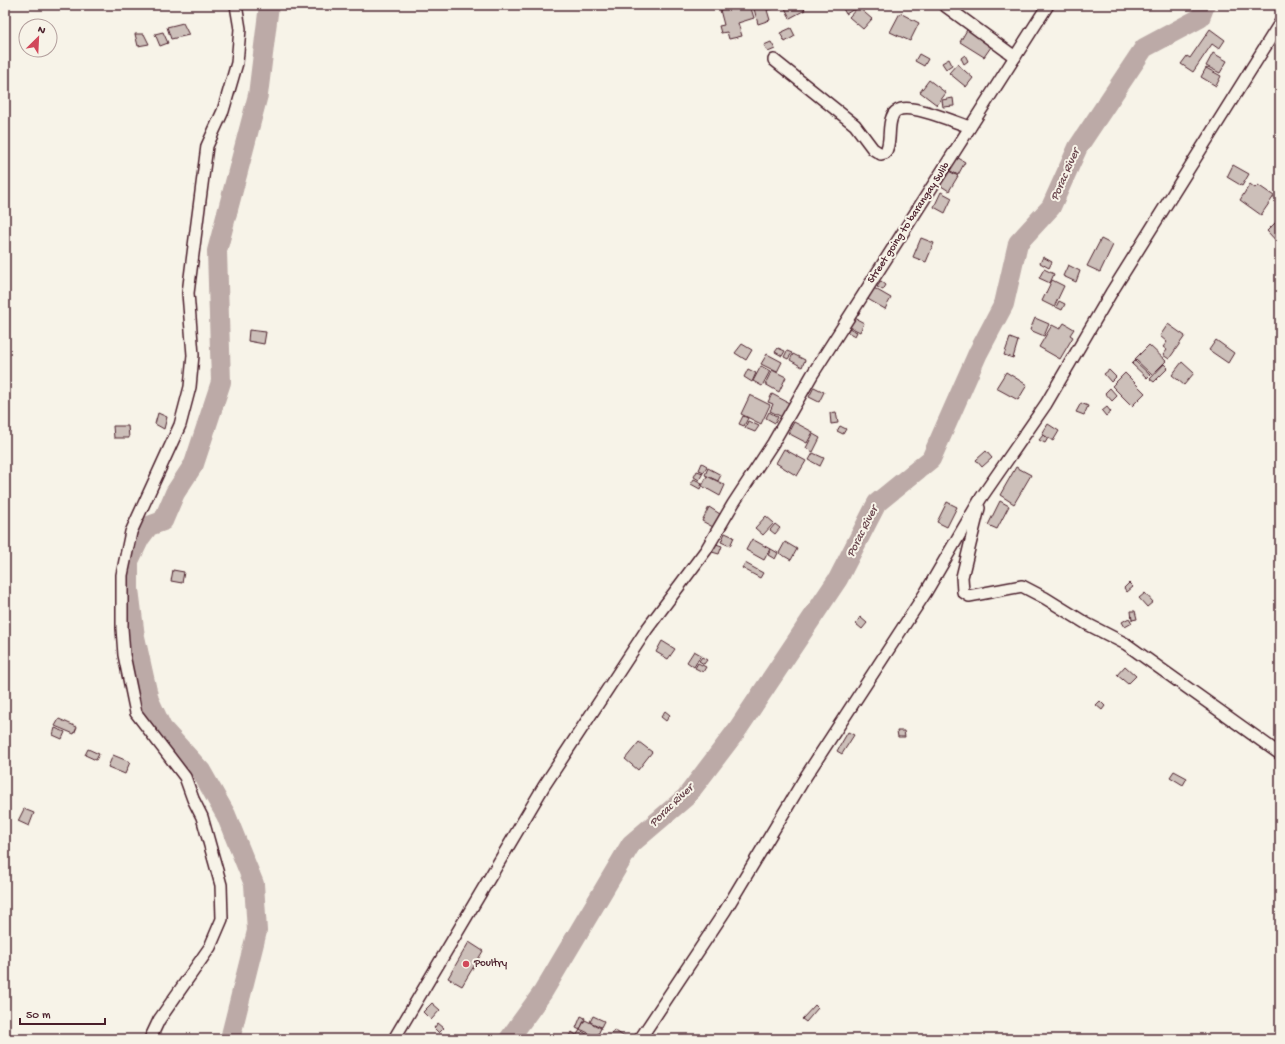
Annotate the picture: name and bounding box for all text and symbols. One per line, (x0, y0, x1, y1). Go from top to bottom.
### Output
north arrow (18, 18, 58, 58)
text: N (36, 24, 47, 38)
water label: Porac River (1048, 144, 1085, 203)
street label: Street going to barangay Sulib (865, 160, 953, 286)
water label: Porac River (844, 502, 883, 560)
water label: Porac River (647, 780, 699, 830)
place label: Poultry (473, 958, 508, 970)
marker: Poultry (461, 959, 471, 969)
scale bar (20, 1000, 105, 1026)
text: 50 m (26, 1009, 51, 1023)

